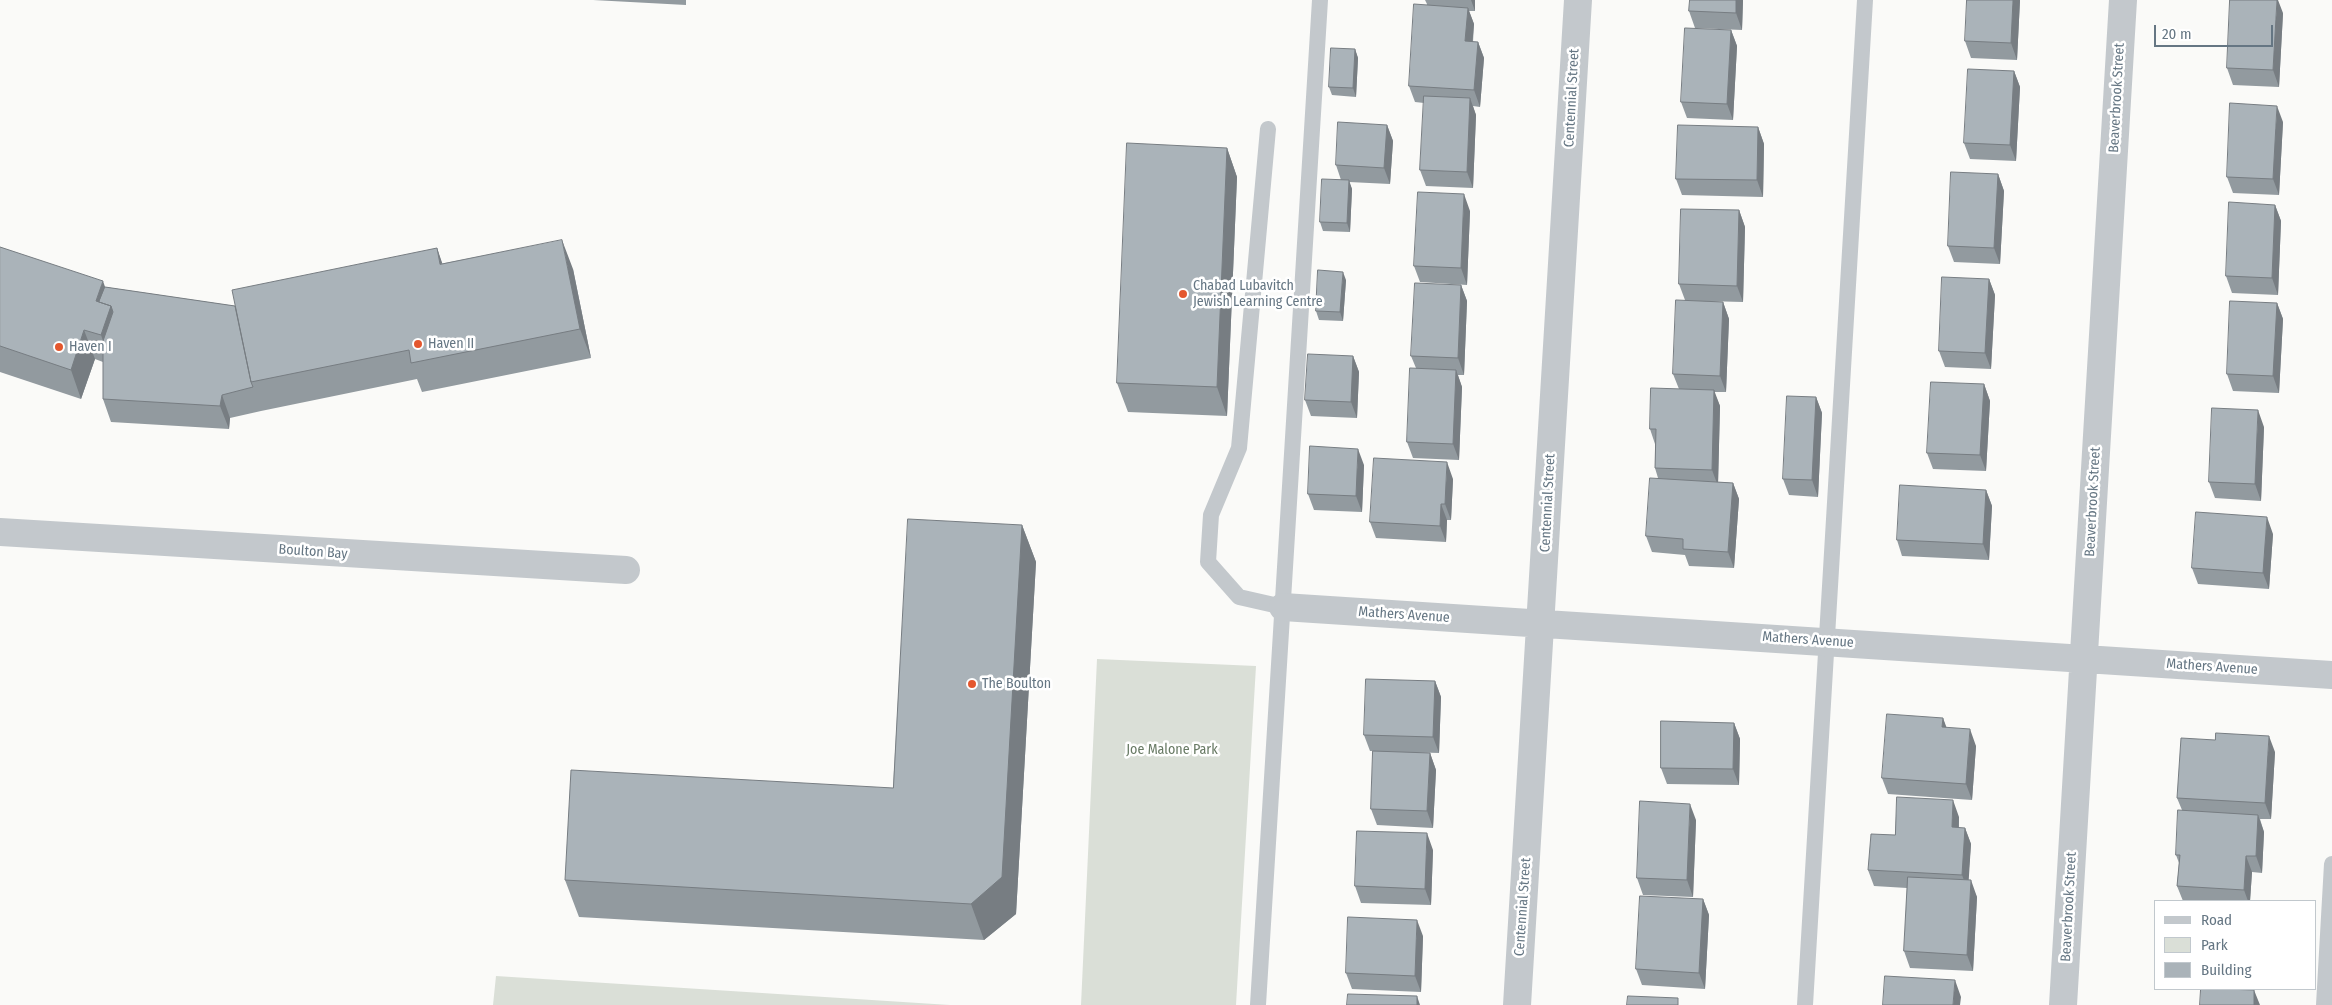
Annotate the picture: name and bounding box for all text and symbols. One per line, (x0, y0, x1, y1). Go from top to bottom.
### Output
scale bar (2157, 15, 2276, 47)
text: 20 m (2162, 25, 2192, 43)
street label: Beaverbrook Street (2106, 43, 2128, 153)
street label: Centennial Street (1561, 48, 1583, 148)
place label: Chabad Lubavitch Jewish Learning Centre (1193, 278, 1323, 310)
marker: Chabad Lubavitch Jewish Learning Centre (1177, 288, 1189, 300)
place label: Haven II (428, 336, 474, 352)
marker: Haven II (412, 338, 424, 350)
place label: Haven I (69, 339, 112, 355)
marker: Haven I (53, 341, 65, 353)
street label: Beaverbrook Street (2082, 447, 2104, 557)
street label: Centennial Street (1537, 453, 1559, 553)
street label: Boulton Bay (278, 541, 348, 563)
street label: Mathers Avenue (1358, 603, 1450, 627)
street label: Mathers Avenue (1762, 628, 1854, 652)
street label: Mathers Avenue (2166, 655, 2258, 679)
place label: The Boulton (982, 676, 1051, 692)
marker: The Boulton (966, 678, 978, 690)
park label: Joe Malone Park (1126, 742, 1218, 758)
street label: Beaverbrook Street (2058, 852, 2080, 962)
street label: Centennial Street (1511, 857, 1535, 957)
legend (2154, 900, 2317, 990)
text: Road (2201, 911, 2232, 929)
text: Park (2201, 936, 2228, 954)
text: Building (2201, 961, 2252, 979)

